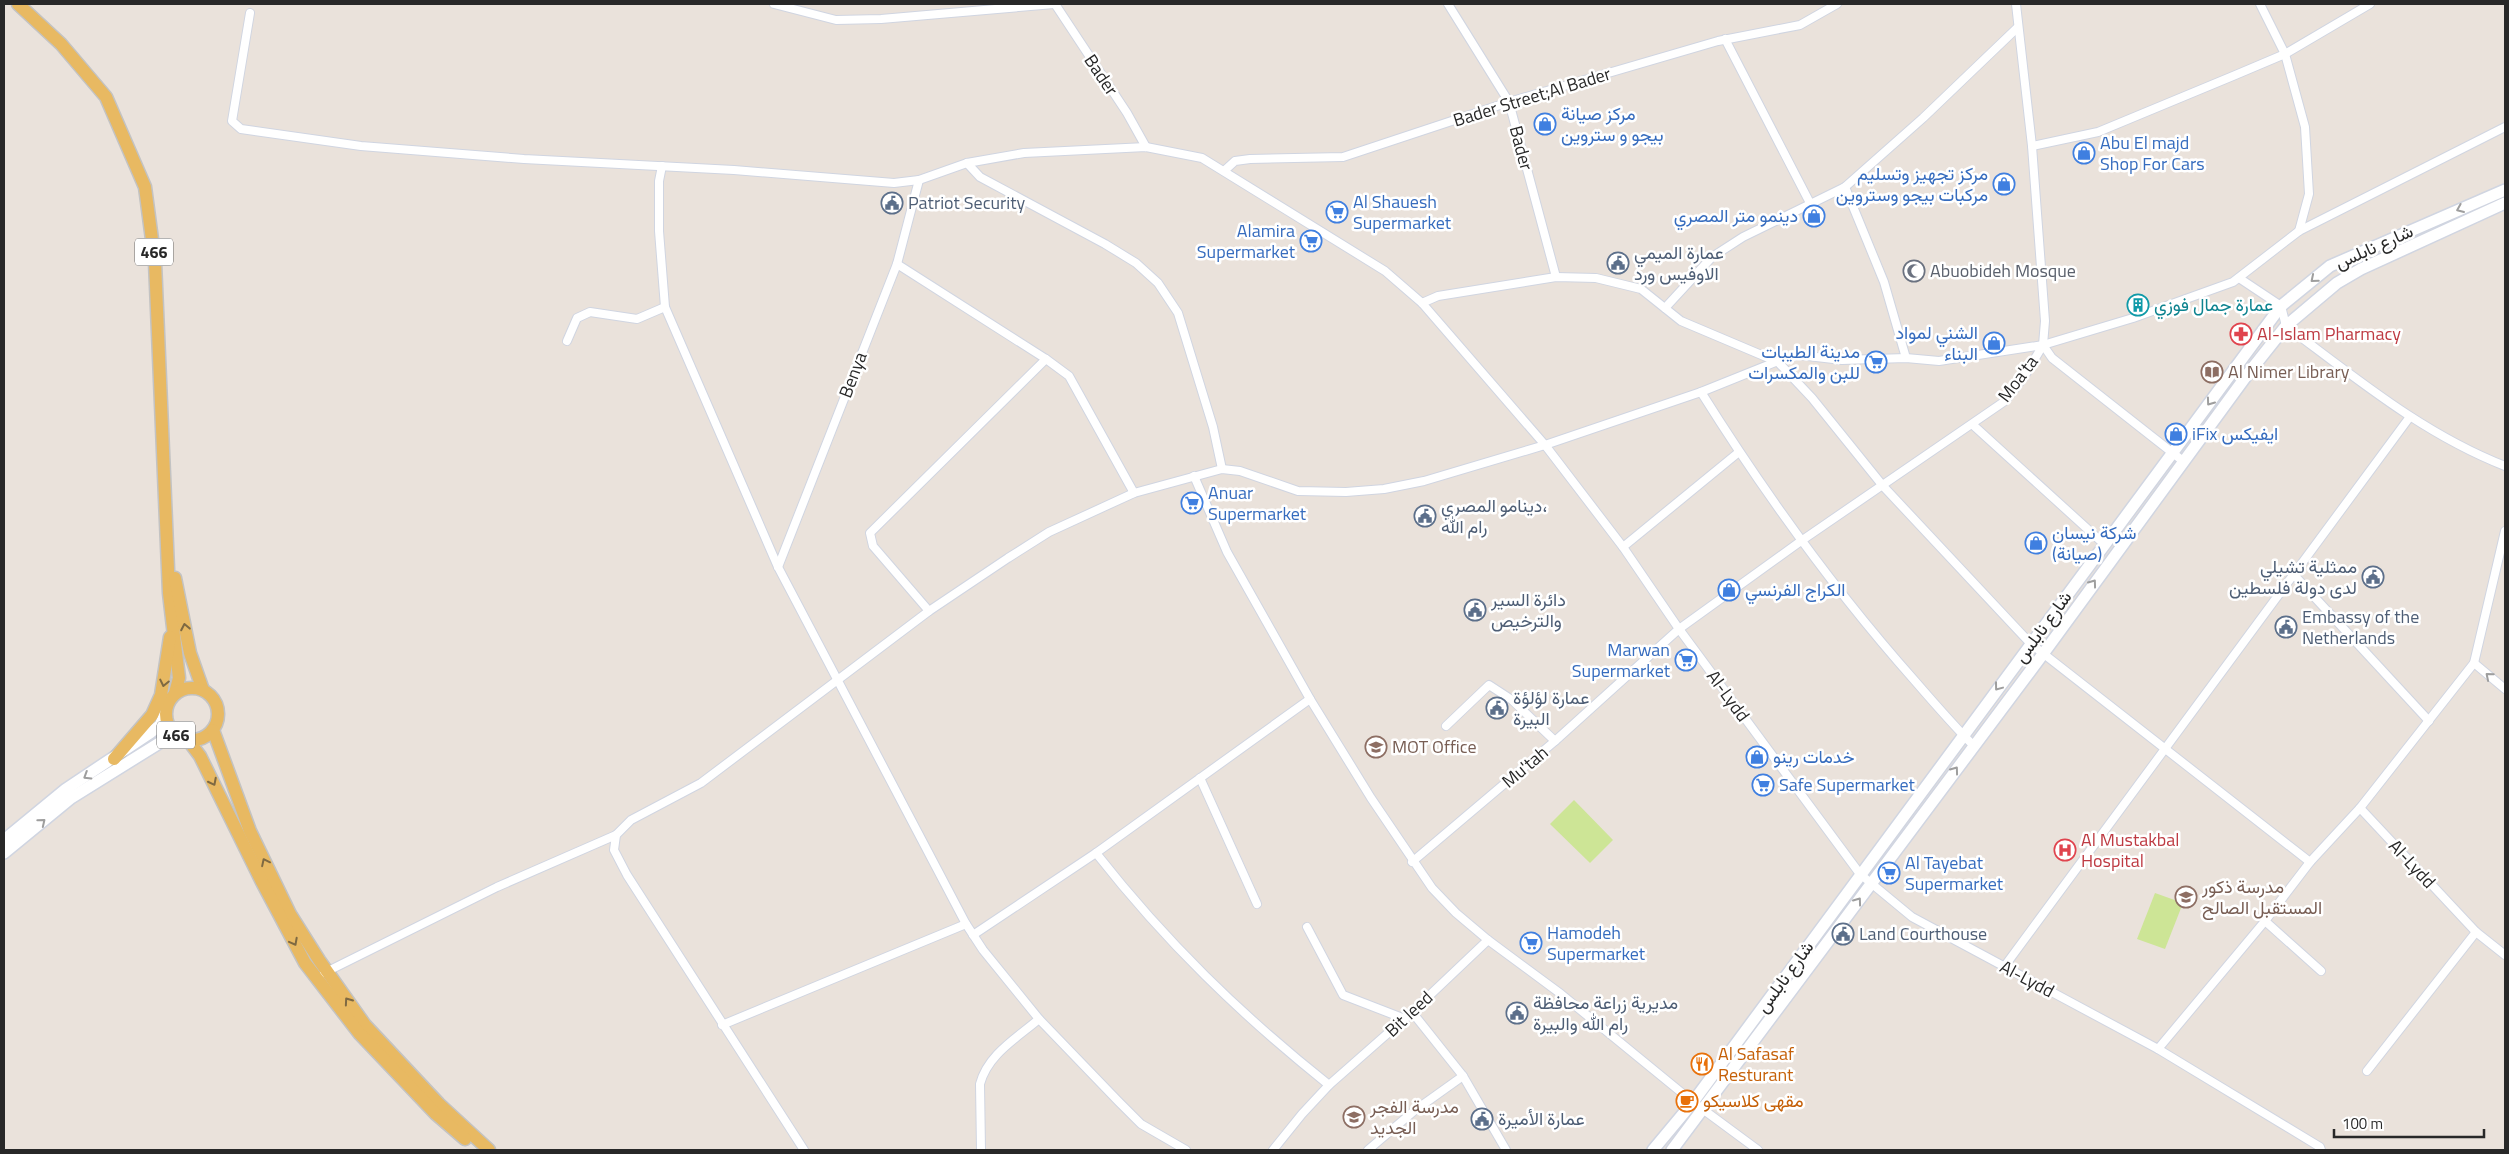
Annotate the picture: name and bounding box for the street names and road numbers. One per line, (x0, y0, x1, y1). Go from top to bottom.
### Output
street label: Bader (1078, 49, 1125, 101)
street label: Bader Street;Al Bader (1450, 60, 1614, 133)
street label: Bader (1503, 123, 1540, 173)
street label: شارع نابلس (2330, 217, 2417, 276)
road number: 466 (135, 238, 173, 266)
street label: Benya (831, 348, 874, 402)
street label: Moa'ta (1991, 350, 2044, 408)
street label: شارع نابلس (2007, 585, 2078, 668)
street label: Al-Lydd (1700, 664, 1756, 727)
road number: 466 (157, 722, 195, 748)
street label: Mu'tah (1496, 739, 1554, 794)
street label: Al-Lydd (2383, 833, 2442, 894)
street label: شارع نابلس (1749, 935, 1820, 1018)
street label: Al-Lydd (1995, 953, 2059, 1004)
street label: Bit leed (1379, 984, 1439, 1043)

